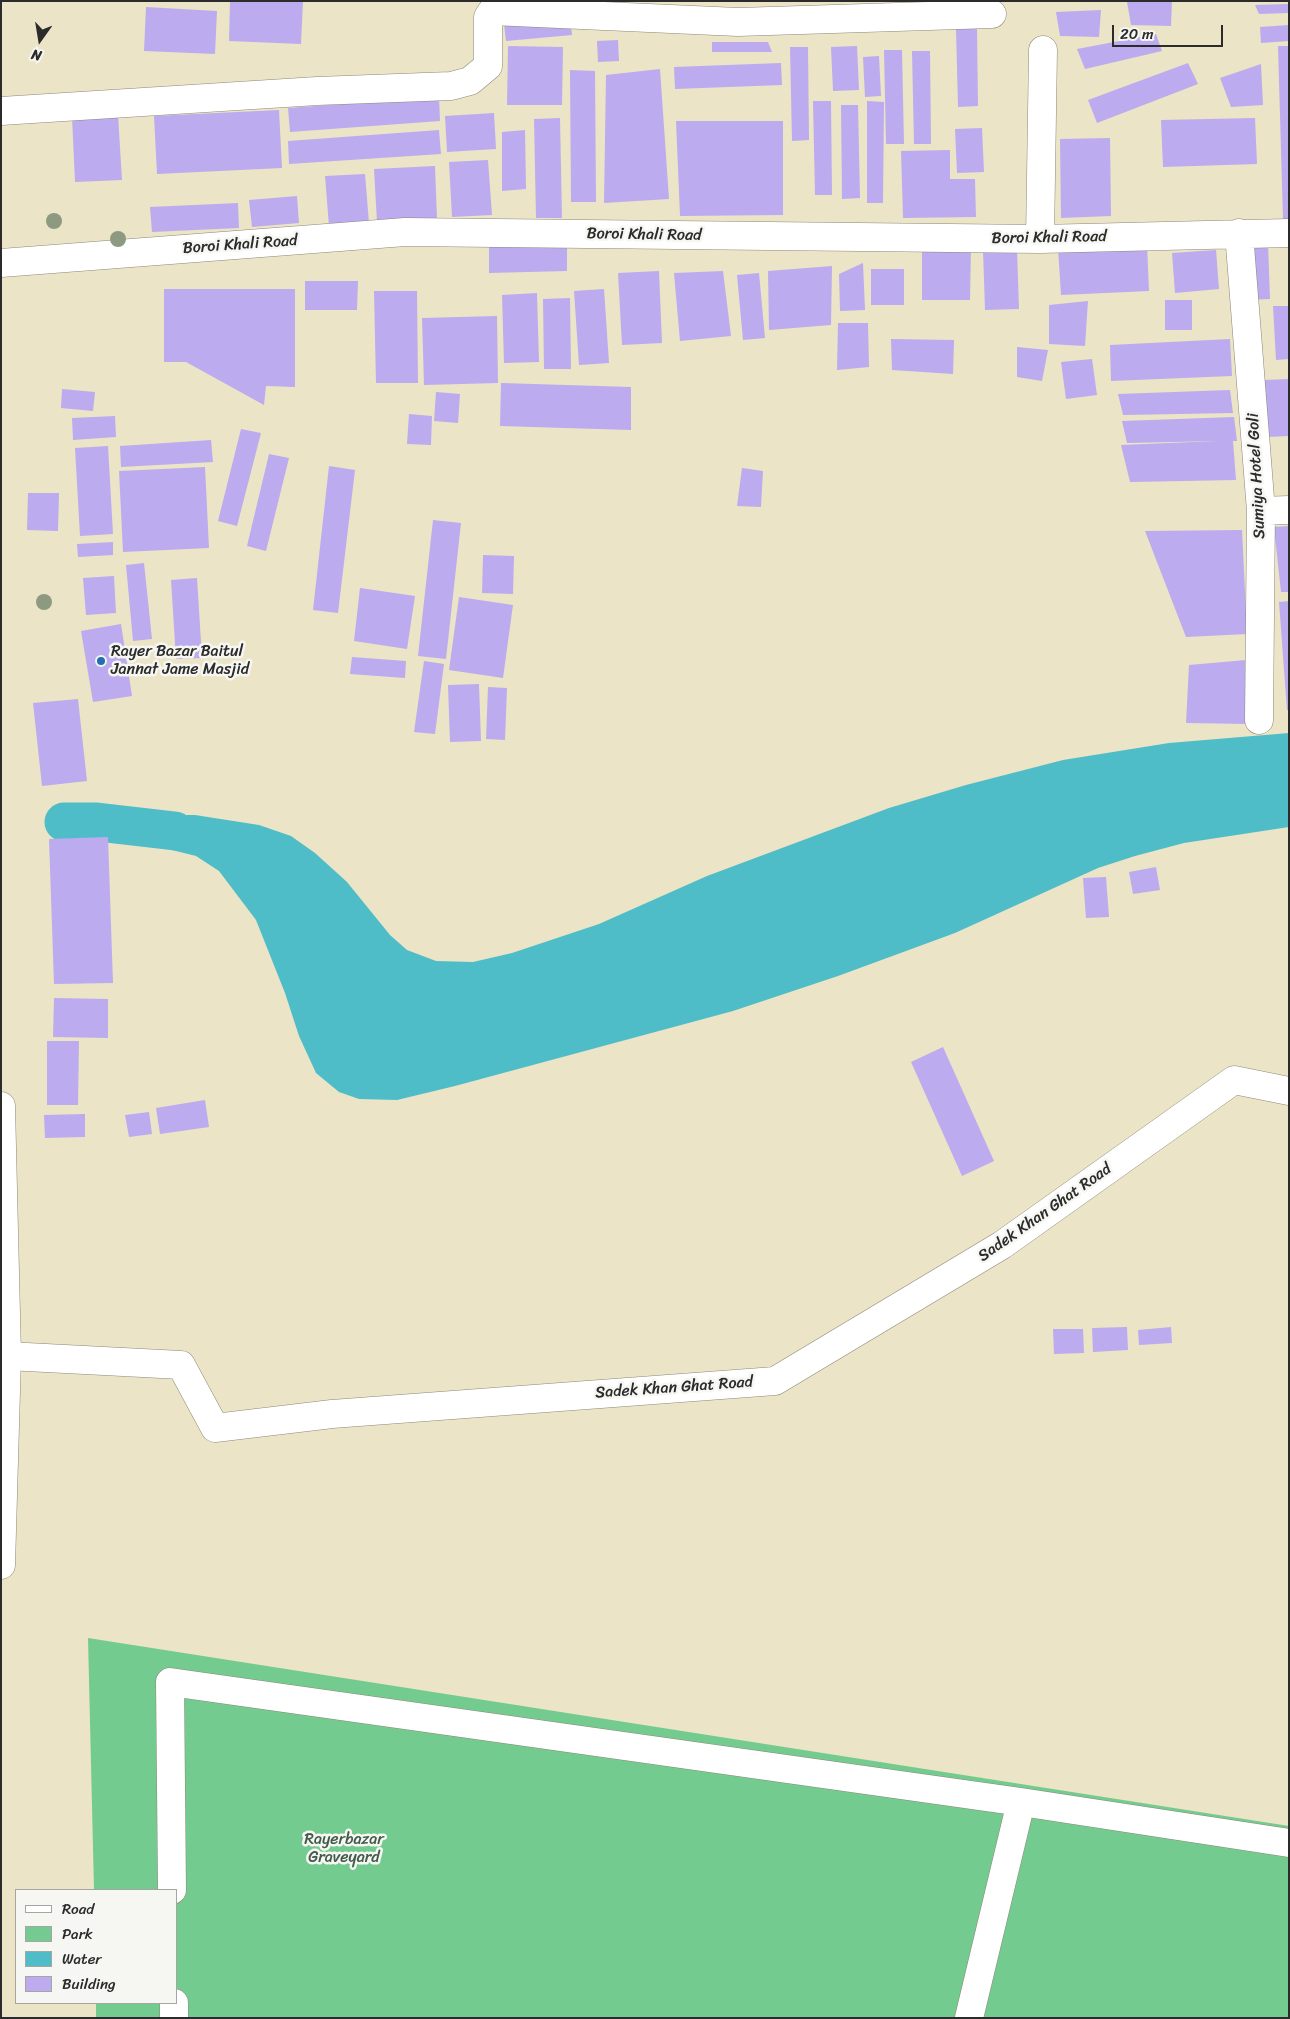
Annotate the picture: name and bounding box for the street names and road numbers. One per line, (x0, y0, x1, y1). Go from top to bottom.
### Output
street label: Boroi Khali Road (586, 224, 702, 246)
street label: Boroi Khali Road (991, 227, 1107, 249)
street label: Boroi Khali Road (182, 231, 298, 259)
street label: Sumiya Hotel Goli (1244, 412, 1270, 540)
street label: Sadek Khan Ghat Road (975, 1160, 1115, 1266)
street label: Sadek Khan Ghat Road (594, 1373, 754, 1403)

